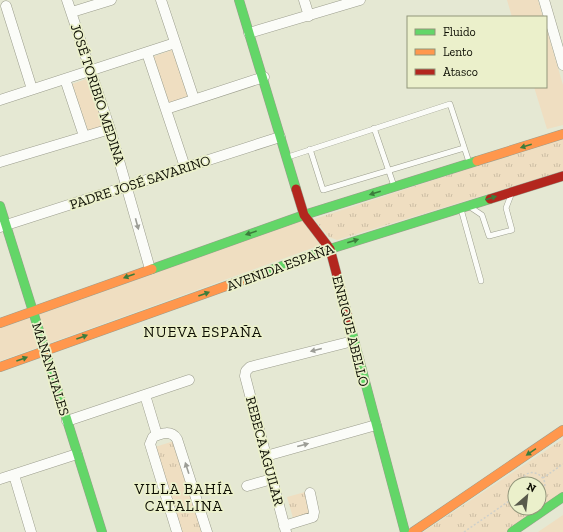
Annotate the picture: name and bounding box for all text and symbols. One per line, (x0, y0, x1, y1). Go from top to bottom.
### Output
legend (407, 16, 547, 88)
street label: JOSÉ TORIBIO MEDINA (67, 22, 129, 168)
text: Fluido (443, 25, 476, 39)
text: Lento (443, 45, 473, 59)
text: Atasco (443, 65, 478, 79)
one-way arrow (519, 143, 531, 149)
street label: PADRE JOSÉ SAVARINO (68, 152, 213, 213)
one-way arrow (369, 190, 381, 196)
one-way arrow (485, 195, 497, 201)
one-way arrow (135, 218, 141, 230)
one-way arrow (245, 230, 257, 236)
one-way arrow (348, 238, 360, 244)
street label: AVENIDA ESPAÑA (224, 240, 337, 295)
one-way arrow (122, 274, 134, 280)
street label: ENRIQUE ABELLO (328, 274, 373, 388)
one-way arrow (199, 290, 211, 296)
street label: MANANTIALES (28, 321, 73, 418)
district label: NUEVA ESPAÑA (144, 323, 262, 341)
one-way arrow (76, 334, 88, 340)
one-way arrow (309, 347, 321, 353)
one-way arrow (17, 355, 29, 361)
street label: REBECA AGUILAR (242, 395, 287, 508)
one-way arrow (298, 442, 310, 448)
one-way arrow (526, 448, 536, 456)
one-way arrow (184, 462, 190, 474)
north arrow (507, 476, 547, 516)
district label: VILLA BAHÍA CATALINA (134, 480, 233, 515)
text: N (525, 480, 539, 496)

